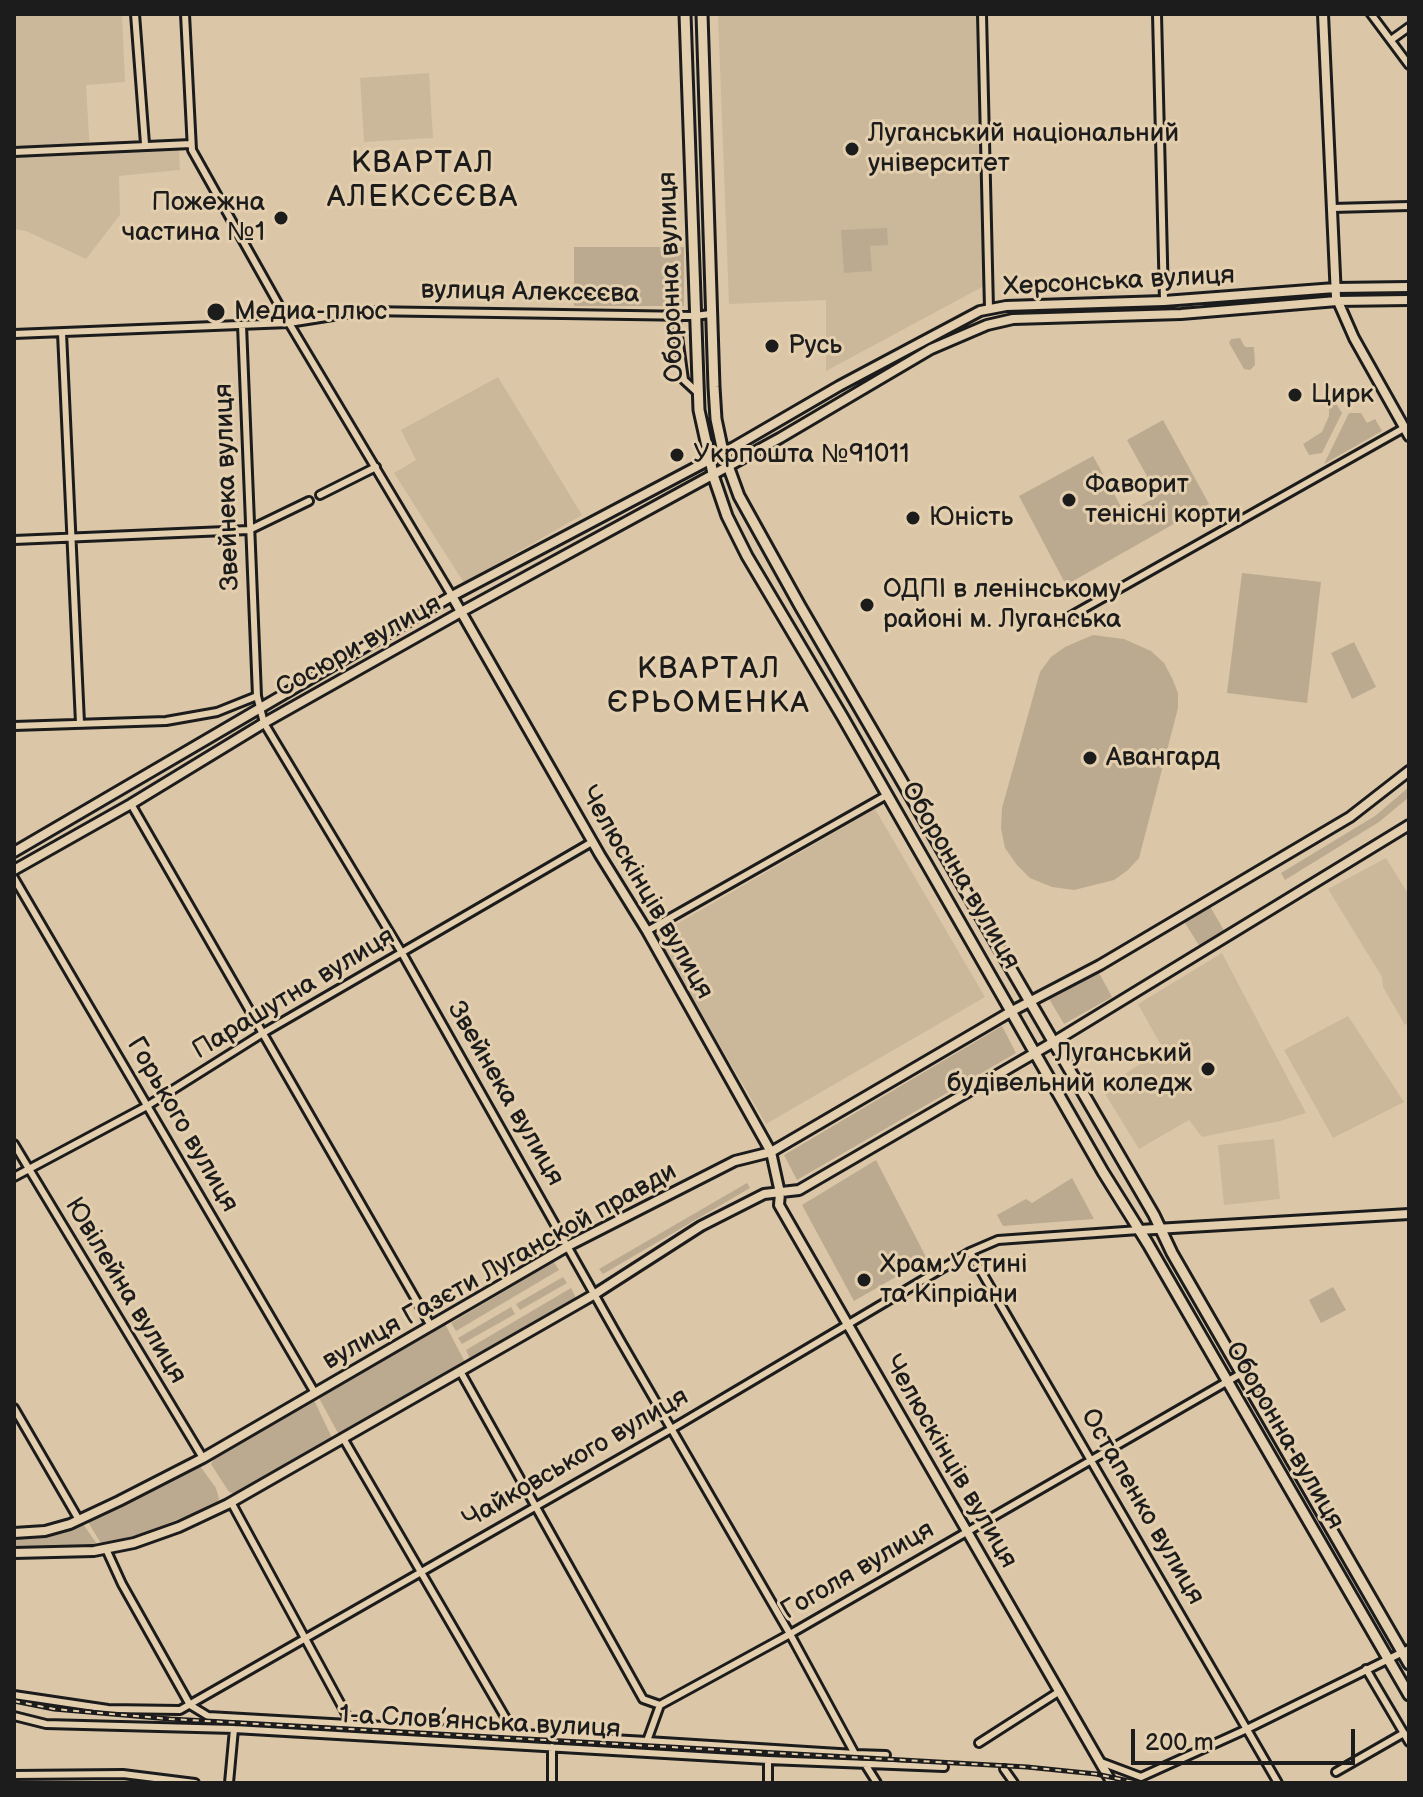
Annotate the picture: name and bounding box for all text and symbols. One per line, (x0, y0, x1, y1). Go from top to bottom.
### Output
place label: Луганський національний університет (868, 118, 1179, 180)
marker: Луганський національний університет (843, 140, 861, 158)
district label: КВАРТАЛ АЛЕКСЄЄВА (327, 146, 519, 216)
street label: Оборонна вулиця (653, 171, 691, 383)
place label: Пожежна частина №1 (122, 187, 265, 248)
marker: Пожежна частина №1 (272, 209, 290, 227)
street label: Херсонська вулиця (1002, 260, 1236, 304)
street label: вулиця Алексєєва (420, 275, 640, 311)
place label: Медиа-плюс (234, 296, 387, 328)
marker: Медиа-плюс (205, 301, 227, 323)
place label: Русь (788, 330, 842, 362)
marker: Русь (763, 337, 781, 355)
place label: Цирк (1311, 379, 1374, 411)
street label: Звейнека вулиця (209, 383, 247, 591)
marker: Цирк (1286, 386, 1304, 404)
place label: Укрпошта №91011 (693, 439, 909, 471)
marker: Укрпошта №91011 (668, 446, 686, 464)
place label: Фаворит тенісні корти (1085, 469, 1241, 530)
marker: Фаворит тенісні корти (1060, 491, 1078, 509)
place label: Юність (929, 502, 1013, 534)
marker: Юність (904, 509, 922, 527)
place label: ОДПІ в ленінському районі м. Луганська (883, 574, 1121, 636)
street label: Сосюри вулиця (271, 589, 447, 705)
marker: ОДПІ в ленінському районі м. Луганська (858, 596, 876, 614)
district label: КВАРТАЛ ЄРЬОМЕНКА (607, 652, 811, 722)
place label: Авангард (1106, 742, 1220, 774)
marker: Авангард (1081, 749, 1099, 767)
street label: Оборонна вулиця (894, 777, 1026, 975)
street label: Челюскінців вулиця (572, 781, 720, 1005)
street label: Парашутна вулиця (187, 921, 401, 1067)
street label: Звейнека вулиця (440, 996, 570, 1192)
street label: Горького вулиця (119, 1032, 245, 1218)
place label: Луганський будівельний коледж (947, 1038, 1192, 1100)
marker: Луганський будівельний коледж (1199, 1060, 1217, 1078)
street label: вулиця Газєти Луганской правди (318, 1156, 682, 1378)
street label: Ювілейна вулиця (57, 1192, 193, 1390)
place label: Храм Устині та Кіпріани (880, 1249, 1027, 1310)
marker: Храм Устині та Кіпріани (855, 1271, 873, 1289)
street label: Оборонна вулиця (1218, 1337, 1350, 1535)
street label: Челюскінців вулиця (876, 1350, 1024, 1574)
street label: Чайковського вулиця (458, 1382, 694, 1536)
street label: Остапенко вулиця (1073, 1403, 1211, 1611)
street label: Гоголя вулиця (776, 1515, 940, 1627)
street label: 1-а Слов’янська вулиця (339, 1700, 621, 1746)
scale bar (1135, 1713, 1359, 1763)
text: 200 m (1145, 1728, 1214, 1757)

